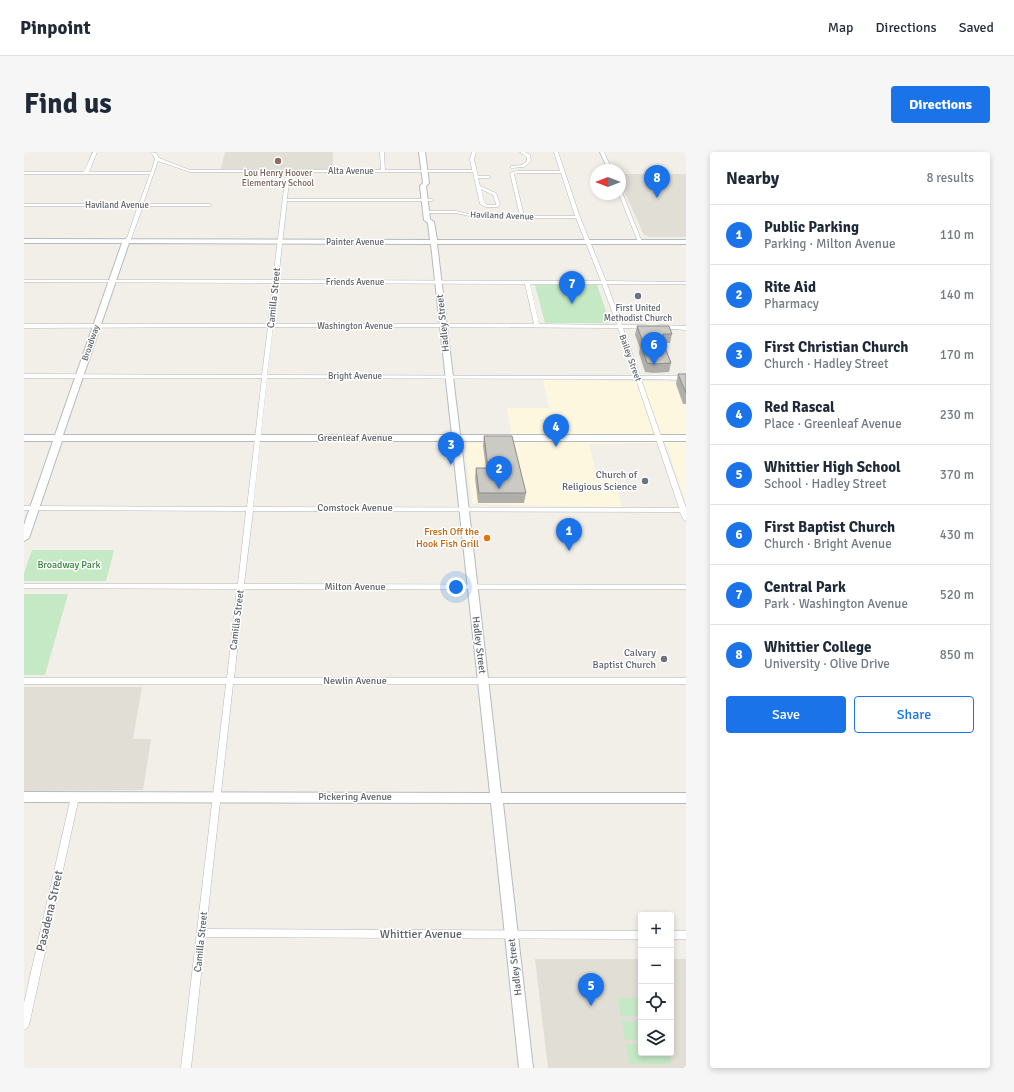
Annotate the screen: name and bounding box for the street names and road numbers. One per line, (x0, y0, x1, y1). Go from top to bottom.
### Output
street label: Alta Avenue (328, 166, 374, 177)
street label: Haviland Avenue (85, 200, 149, 211)
street label: Haviland Avenue (470, 209, 535, 223)
street label: Painter Avenue (326, 237, 384, 248)
street label: Camilla Street (265, 267, 283, 329)
street label: Friends Avenue (326, 277, 385, 288)
street label: Hadley Street (434, 293, 452, 352)
street label: Washington Avenue (317, 321, 393, 332)
street label: Broadway (80, 323, 103, 363)
street label: Bailey Street (616, 333, 644, 383)
street label: Bright Avenue (328, 371, 383, 382)
street label: Greenleaf Avenue (317, 432, 393, 444)
street label: Comstock Avenue (317, 502, 393, 514)
street label: Milton Avenue (324, 581, 386, 593)
street label: Camilla Street (227, 589, 247, 651)
street label: Hadley Street (470, 616, 489, 675)
street label: Newlin Avenue (323, 675, 387, 687)
street label: Pickering Avenue (318, 791, 392, 803)
street label: Pasadena Street (33, 869, 67, 953)
street label: Camilla Street (192, 911, 210, 973)
street label: Whittier Avenue (380, 927, 462, 942)
street label: Hadley Street (505, 937, 524, 996)

